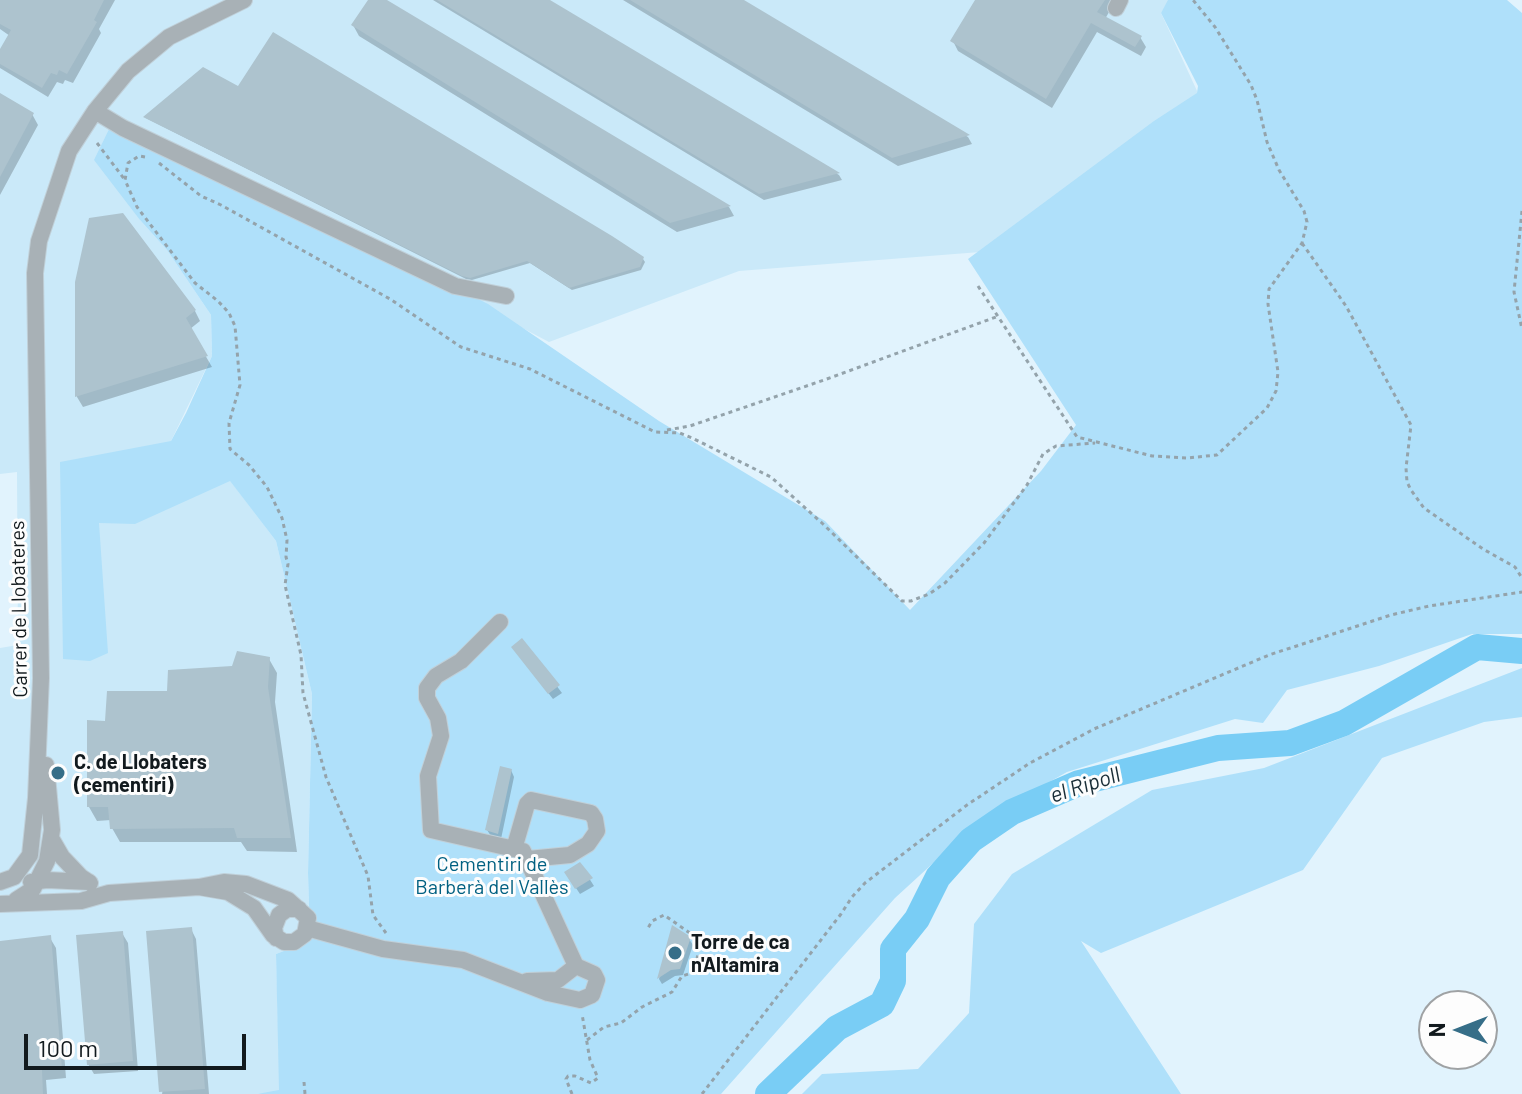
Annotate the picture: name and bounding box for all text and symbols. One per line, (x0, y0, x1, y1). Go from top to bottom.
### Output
street label: Carrer de Llobateres (5, 520, 33, 698)
place label: C. de Llobaters (cementiri) (74, 750, 207, 797)
water label: el Ripoll (1047, 761, 1123, 809)
marker: C. de Llobaters (cementiri) (49, 764, 67, 782)
park label: Cementiri de Barberà del Vallès (415, 852, 569, 899)
place label: Torre de ca n'Altamira (691, 930, 790, 977)
marker: Torre de ca n'Altamira (666, 944, 684, 962)
north arrow (1418, 990, 1498, 1070)
scale bar (28, 1018, 250, 1068)
text: N (1423, 1023, 1449, 1037)
text: 100 m (38, 1033, 98, 1062)

